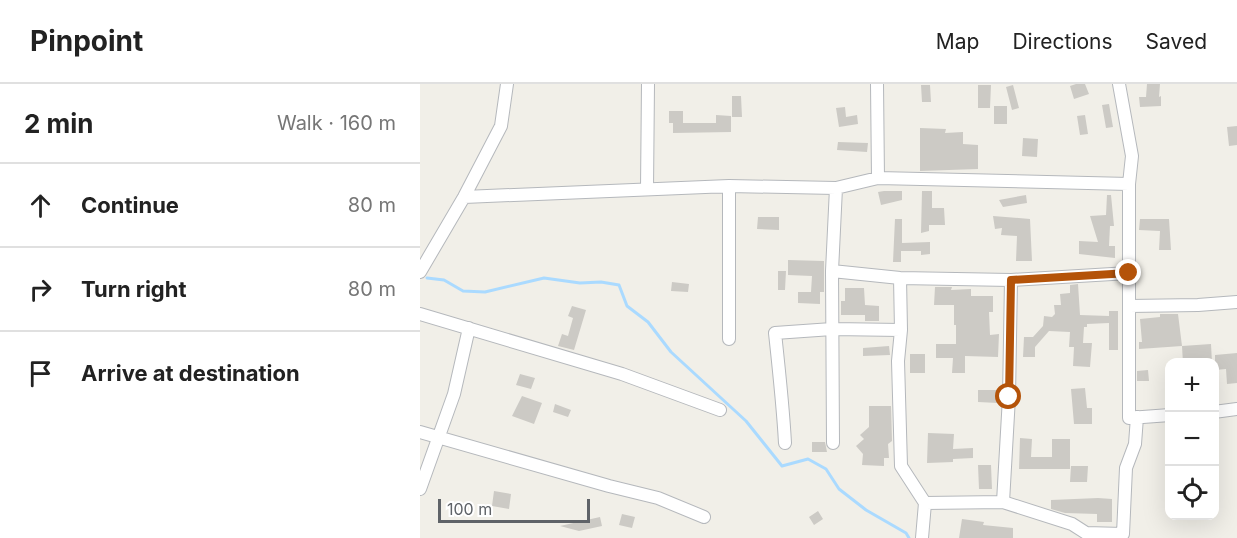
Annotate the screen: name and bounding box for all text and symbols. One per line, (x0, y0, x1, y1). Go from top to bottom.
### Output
text: Pinpoint (30, 24, 143, 58)
text: Map (936, 29, 979, 54)
text: Directions (1012, 29, 1113, 54)
text: Saved (1146, 29, 1207, 54)
text: 2 min (24, 108, 94, 139)
text: Walk · 160 m (277, 111, 396, 135)
icon: ahead (24, 189, 57, 222)
text: Continue (81, 192, 179, 218)
text: 80 m (348, 193, 396, 217)
route end (1115, 259, 1141, 285)
icon: right (24, 273, 57, 306)
text: Turn right (81, 276, 187, 302)
text: 80 m (348, 277, 396, 301)
icon: arrive (24, 357, 57, 390)
map controls (1165, 358, 1219, 520)
button: + (1165, 358, 1219, 412)
text: Arrive at destination (81, 360, 300, 386)
route start (995, 383, 1021, 409)
button: − (1165, 412, 1219, 466)
button: locate (1165, 466, 1219, 520)
scale bar (438, 496, 590, 524)
text: 100 m (447, 499, 492, 519)

